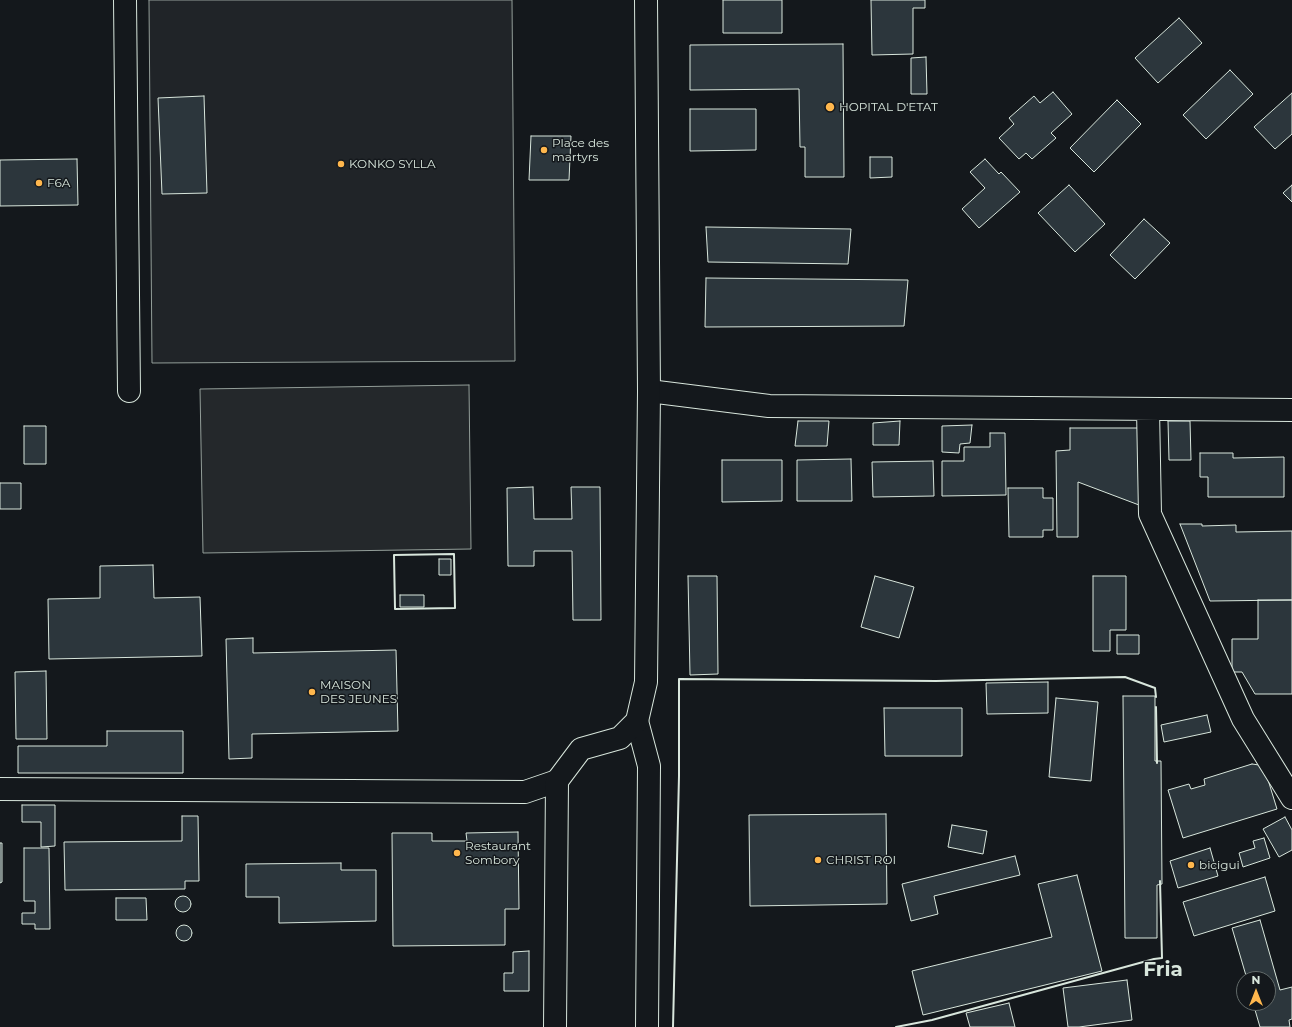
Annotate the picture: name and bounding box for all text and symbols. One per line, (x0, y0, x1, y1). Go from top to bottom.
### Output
place label: HOPITAL D'ETAT (839, 100, 938, 114)
marker: HOPITAL D'ETAT (824, 101, 836, 113)
place label: Place des martyrs (552, 136, 609, 164)
marker: Place des martyrs (539, 145, 549, 155)
place label: KONKO SYLLA (349, 157, 436, 171)
marker: KONKO SYLLA (336, 159, 346, 169)
place label: F6A (47, 176, 70, 190)
marker: F6A (34, 178, 44, 188)
place label: MAISON DES JEUNES (320, 678, 397, 706)
marker: MAISON DES JEUNES (307, 687, 317, 697)
place label: Restaurant Sombory (465, 839, 531, 867)
marker: Restaurant Sombory (452, 848, 462, 858)
place label: CHRIST ROI (826, 853, 896, 867)
marker: CHRIST ROI (813, 855, 823, 865)
place label: bicigui (1199, 858, 1240, 872)
marker: bicigui (1186, 860, 1196, 870)
district label: Fria (1143, 958, 1183, 982)
north arrow (1236, 971, 1276, 1011)
text: N (1252, 973, 1260, 987)

